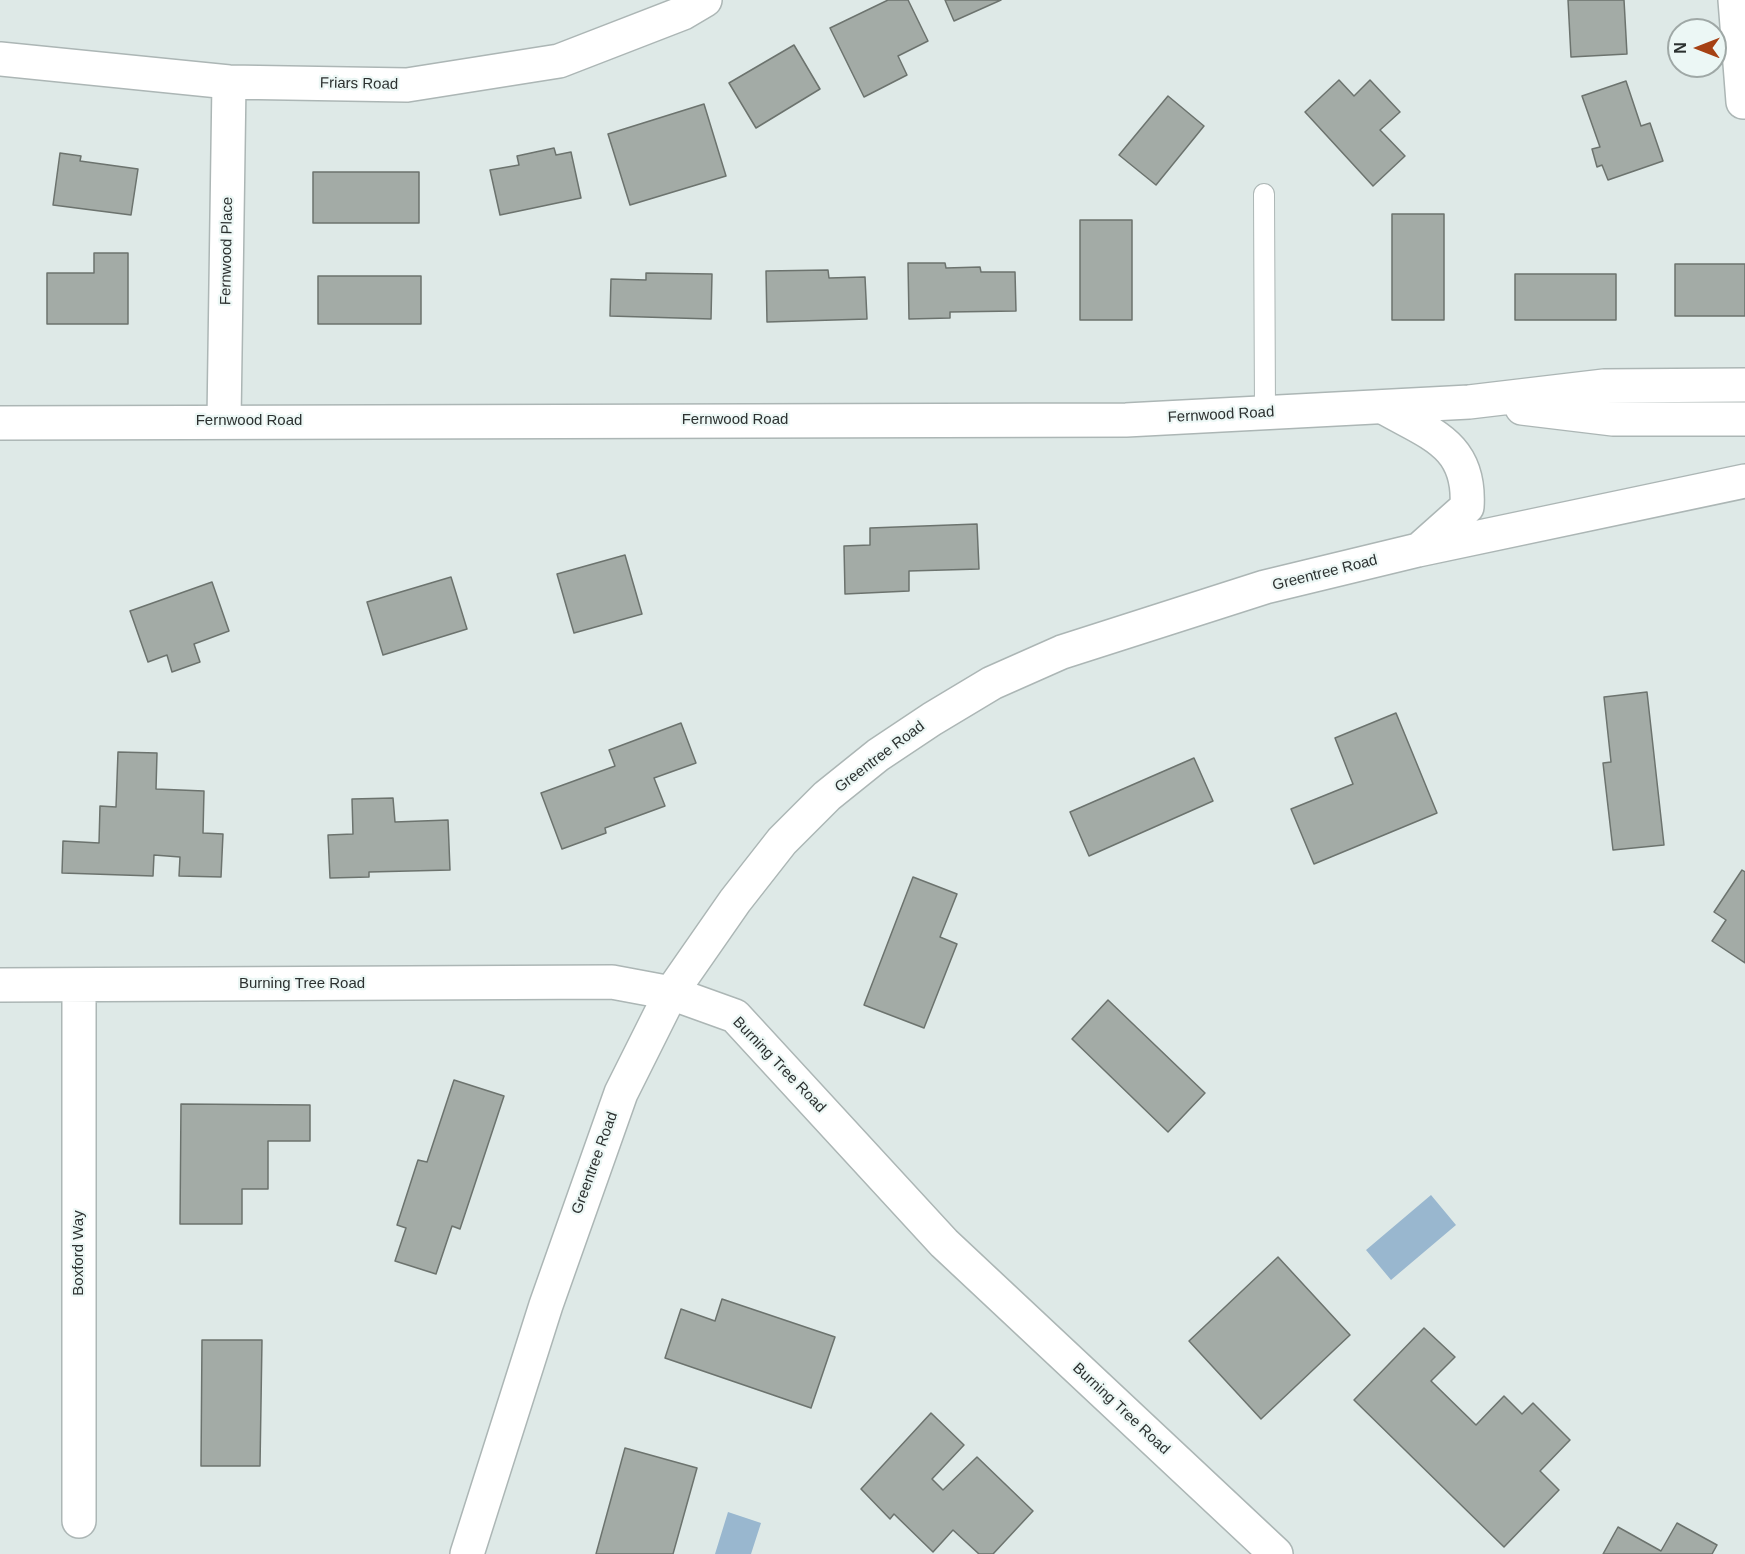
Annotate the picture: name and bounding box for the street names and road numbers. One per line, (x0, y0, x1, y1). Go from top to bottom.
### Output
street label: Friars Road (320, 74, 398, 94)
street label: Fernwood Place (217, 197, 237, 305)
street label: Fernwood Road (1167, 403, 1275, 427)
street label: Fernwood Road (682, 411, 788, 429)
street label: Fernwood Road (196, 412, 302, 430)
street label: Greentree Road (1271, 551, 1379, 595)
street label: Greentree Road (832, 717, 928, 797)
street label: Burning Tree Road (239, 975, 365, 993)
street label: Burning Tree Road (729, 1013, 829, 1117)
street label: Greentree Road (568, 1109, 622, 1217)
street label: Boxford Way (70, 1210, 88, 1296)
street label: Burning Tree Road (1069, 1359, 1173, 1459)

